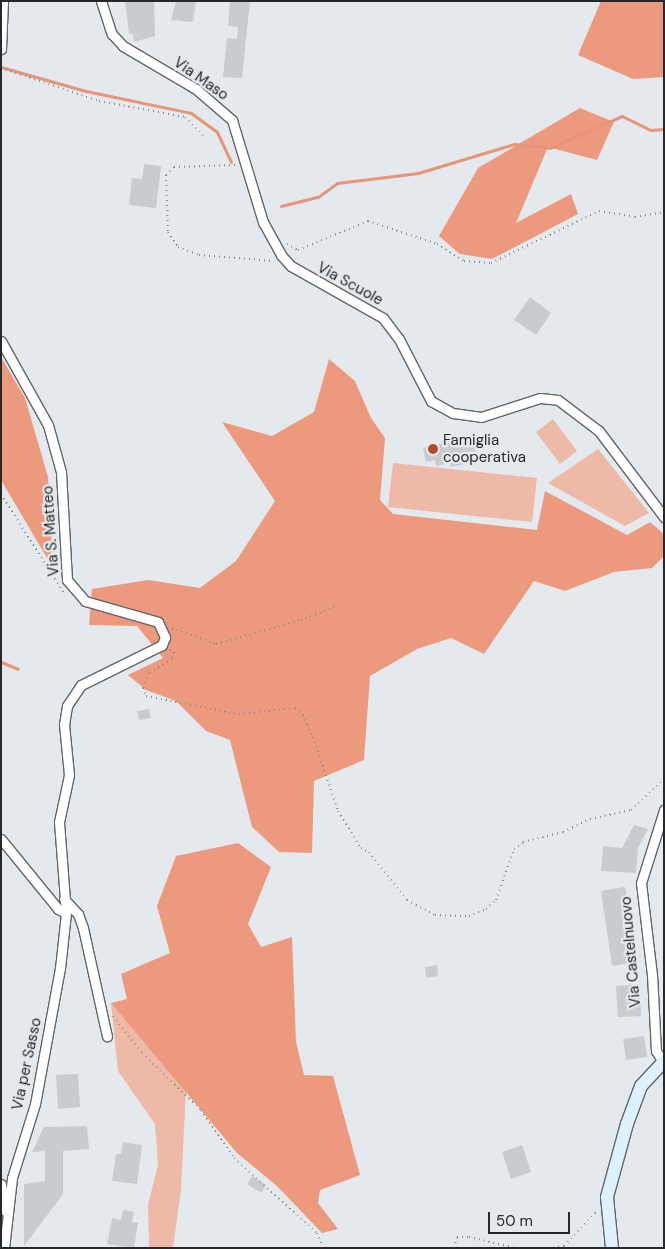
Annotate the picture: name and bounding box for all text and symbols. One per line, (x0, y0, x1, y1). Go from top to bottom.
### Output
street label: Via Maso (170, 54, 232, 104)
street label: Via Scuole (314, 259, 386, 309)
place label: Famiglia cooperativa (443, 431, 526, 466)
marker: Famiglia cooperativa (427, 443, 439, 455)
street label: Via S. Matteo (39, 485, 63, 577)
street label: Via Castelnuovo (617, 896, 645, 1008)
street label: Via per Sasso (8, 1016, 46, 1112)
scale bar (490, 1202, 572, 1234)
text: 50 m (496, 1211, 533, 1231)

